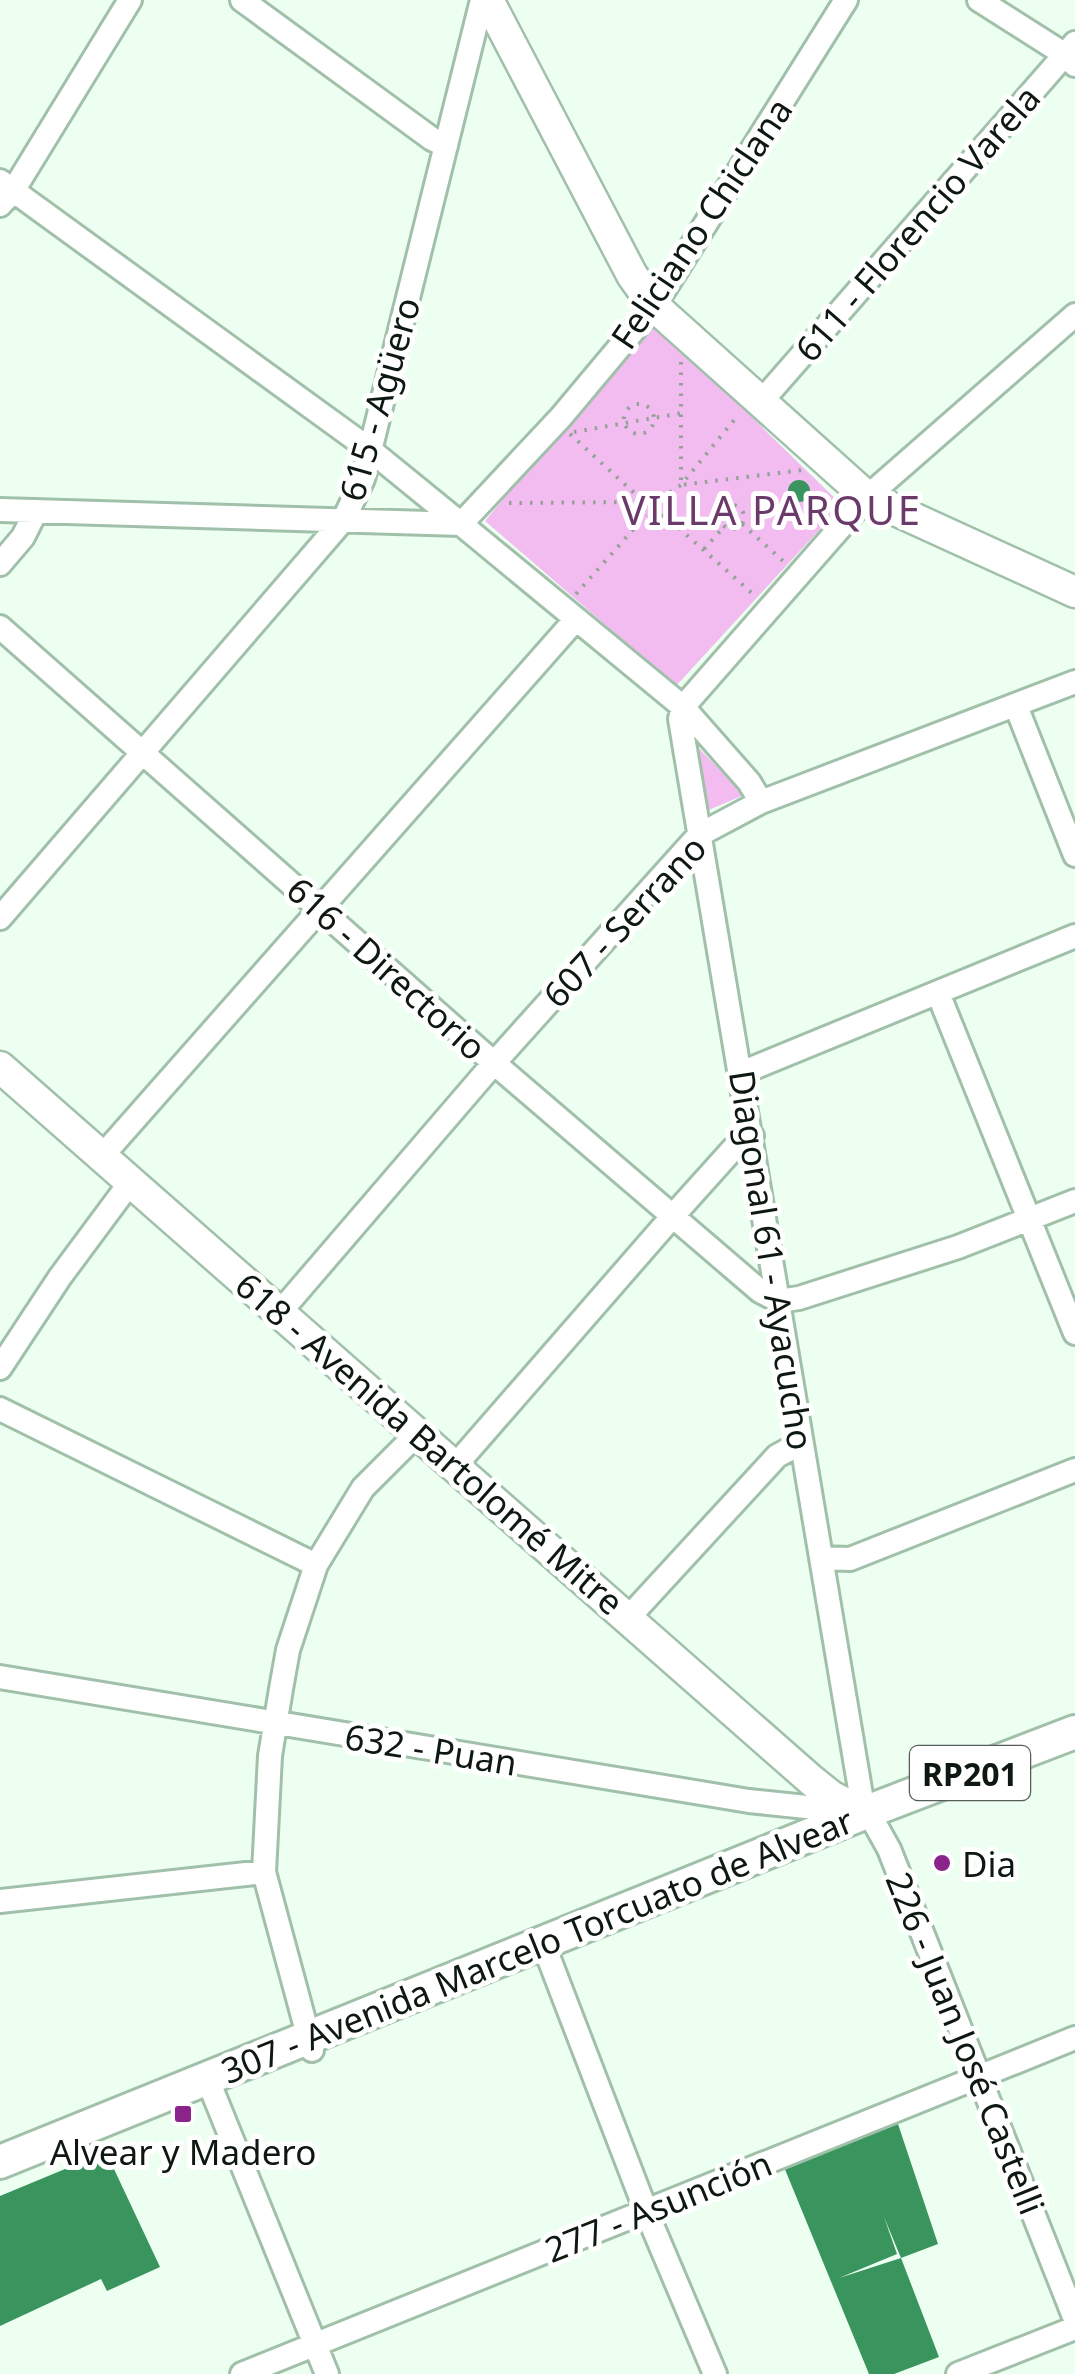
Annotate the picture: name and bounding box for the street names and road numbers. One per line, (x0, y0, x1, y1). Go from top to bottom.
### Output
street label: 611 - Florencio Varela (784, 75, 1050, 371)
street label: Feliciano Chiclana (600, 88, 802, 358)
street label: 615 - Agüero (328, 292, 430, 506)
street label: 607 - Serrano (532, 825, 716, 1017)
street label: 616 - Directorio (277, 866, 497, 1070)
street label: Diagonal 61 - Ayacucho (719, 1067, 825, 1453)
street label: 618 - Avenida Bartolomé Mitre (226, 1261, 634, 1625)
street label: 632 - Puan (342, 1712, 520, 1786)
road number: RP201 (910, 1746, 1030, 1800)
street label: 307 - Avenida Marcelo Torcuato de Alvear (214, 1796, 860, 2094)
street label: 226 - Juan José Castelli (876, 1865, 1056, 2221)
street label: 277 - Asunción (538, 2139, 778, 2273)

